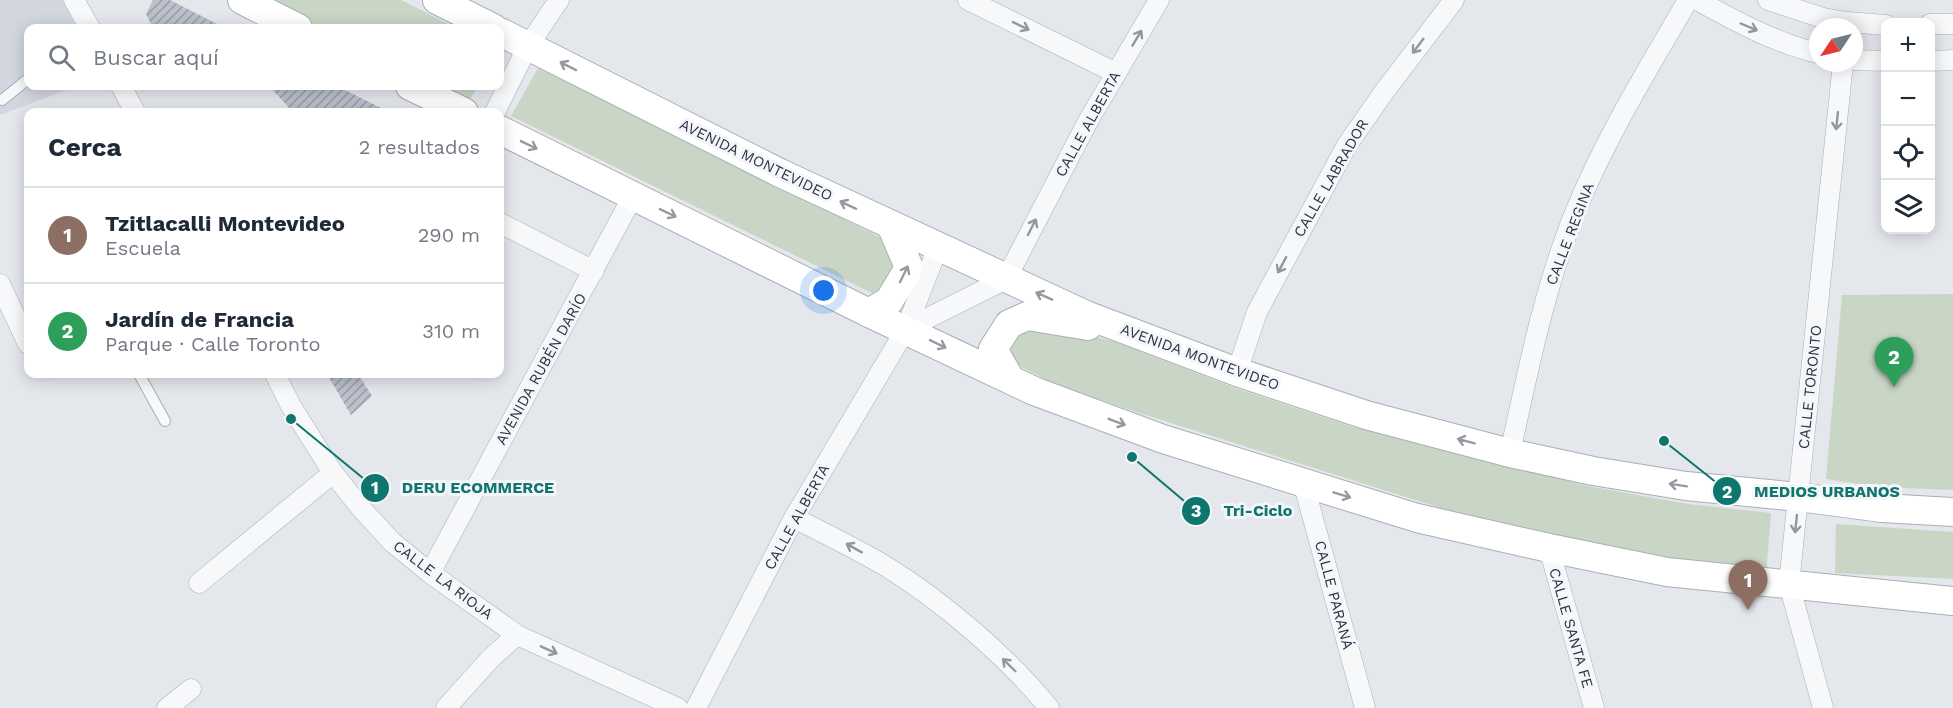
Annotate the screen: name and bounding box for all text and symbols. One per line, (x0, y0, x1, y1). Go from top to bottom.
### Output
north arrow (1809, 18, 1863, 72)
map controls (1881, 18, 1935, 234)
button: + (1881, 18, 1935, 72)
one-way arrow (1012, 20, 1029, 32)
one-way arrow (1739, 22, 1757, 33)
search box (24, 24, 504, 90)
one-way arrow (1131, 30, 1143, 47)
one-way arrow (1412, 38, 1424, 54)
icon: search (45, 41, 78, 74)
text: Buscar aquí (93, 45, 219, 70)
one-way arrow (560, 60, 578, 72)
street label: CALLE ALBERTA (1052, 68, 1124, 180)
button: − (1881, 72, 1935, 126)
one-way arrow (1831, 111, 1842, 131)
street label: AVENIDA MONTEVIDEO (677, 115, 835, 205)
street label: CALLE LABRADOR (1290, 116, 1372, 240)
button: locate (1881, 126, 1935, 180)
text: Cerca (48, 132, 122, 162)
text: 2 resultados (359, 135, 480, 159)
one-way arrow (520, 139, 538, 151)
street label: CALLE REGINA (1542, 180, 1598, 288)
button: layers (1881, 180, 1935, 234)
one-way arrow (840, 199, 858, 211)
one-way arrow (659, 208, 677, 220)
text: Tzitlacalli Montevideo (105, 211, 345, 236)
one-way arrow (1027, 218, 1038, 236)
text: 1 (63, 223, 72, 247)
text: 290 m (418, 223, 480, 247)
text: Escuela (105, 236, 181, 260)
one-way arrow (1276, 255, 1287, 273)
one-way arrow (898, 266, 910, 284)
your location (809, 276, 838, 305)
street label: AVENIDA RUBÉN DARÍO (492, 290, 590, 448)
one-way arrow (1036, 290, 1054, 301)
text: Jardín de Francia (105, 307, 294, 332)
text: 2 (62, 319, 73, 343)
text: 310 m (422, 319, 480, 343)
street label: AVENIDA MONTEVIDEO (1118, 320, 1282, 394)
street label: CALLE TORONTO (1795, 324, 1825, 450)
text: Parque · Calle Toronto (105, 332, 320, 356)
pin: 2 (1874, 338, 1914, 387)
one-way arrow (928, 339, 946, 351)
one-way arrow (1107, 417, 1126, 428)
one-way arrow (1457, 435, 1476, 447)
street label: CALLE ALBERTA (761, 461, 833, 573)
callout: DERU ECOMMERCE (360, 471, 567, 505)
callout: MEDIOS URBANOS (1712, 474, 1912, 508)
text: 1 (371, 477, 379, 498)
text: DERU ECOMMERCE (402, 478, 554, 497)
one-way arrow (1668, 479, 1688, 490)
text: 2 (1722, 481, 1732, 502)
text: MEDIOS URBANOS (1754, 482, 1900, 501)
one-way arrow (1332, 490, 1351, 501)
callout: Tri-Ciclo (1181, 494, 1304, 528)
text: 3 (1191, 500, 1201, 521)
text: Tri-Ciclo (1224, 501, 1293, 520)
one-way arrow (1790, 514, 1801, 534)
street label: CALLE LA RIOJA (390, 537, 496, 623)
street label: CALLE PARANÁ (1311, 539, 1357, 651)
one-way arrow (845, 542, 863, 553)
pin: 1 (1728, 560, 1768, 610)
street label: CALLE SANTA FE (1545, 566, 1597, 690)
one-way arrow (540, 644, 558, 656)
one-way arrow (1001, 658, 1016, 673)

